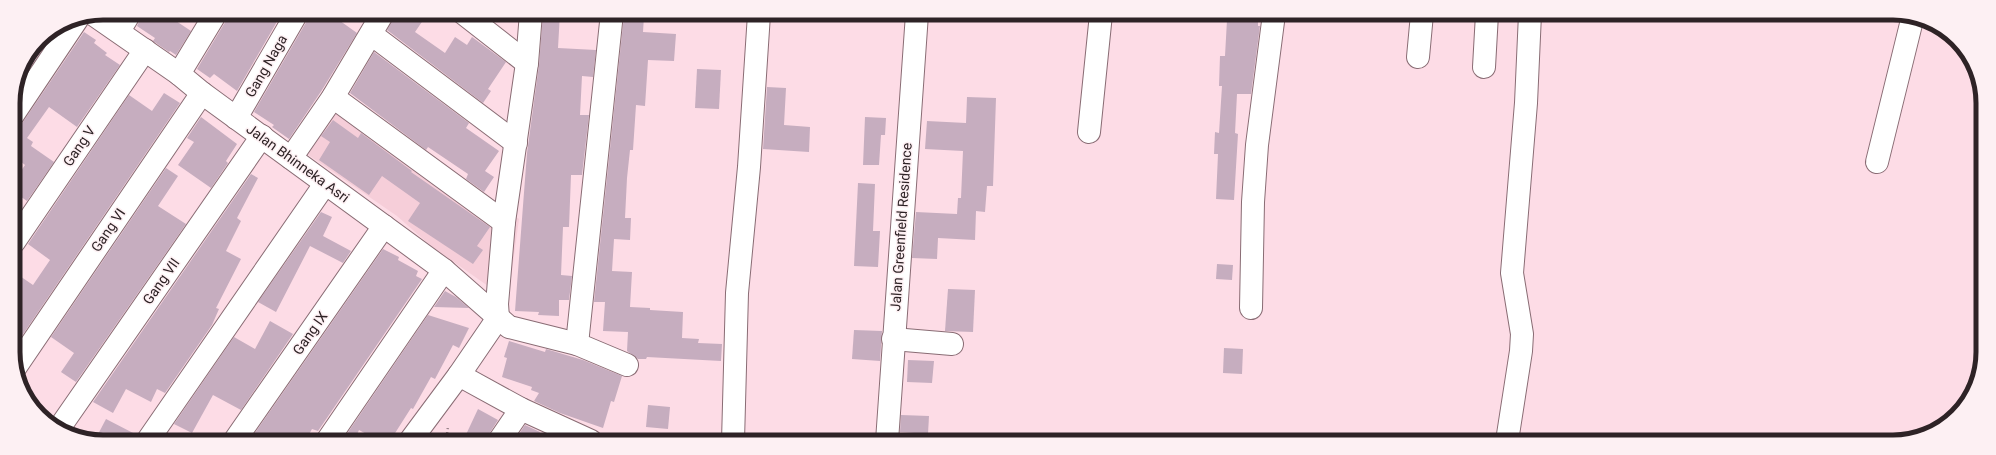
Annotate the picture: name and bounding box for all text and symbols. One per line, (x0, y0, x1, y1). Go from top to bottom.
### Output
street label: Gang Naga (242, 32, 290, 100)
street label: Jalan Bhinneka Asri (244, 120, 352, 206)
street label: Gang V (60, 123, 98, 169)
street label: Jalan Greenfield Residence (887, 142, 915, 312)
street label: Gang VI (88, 205, 128, 255)
street label: Gang VII (139, 255, 183, 307)
street label: Gang IX (289, 308, 331, 358)

